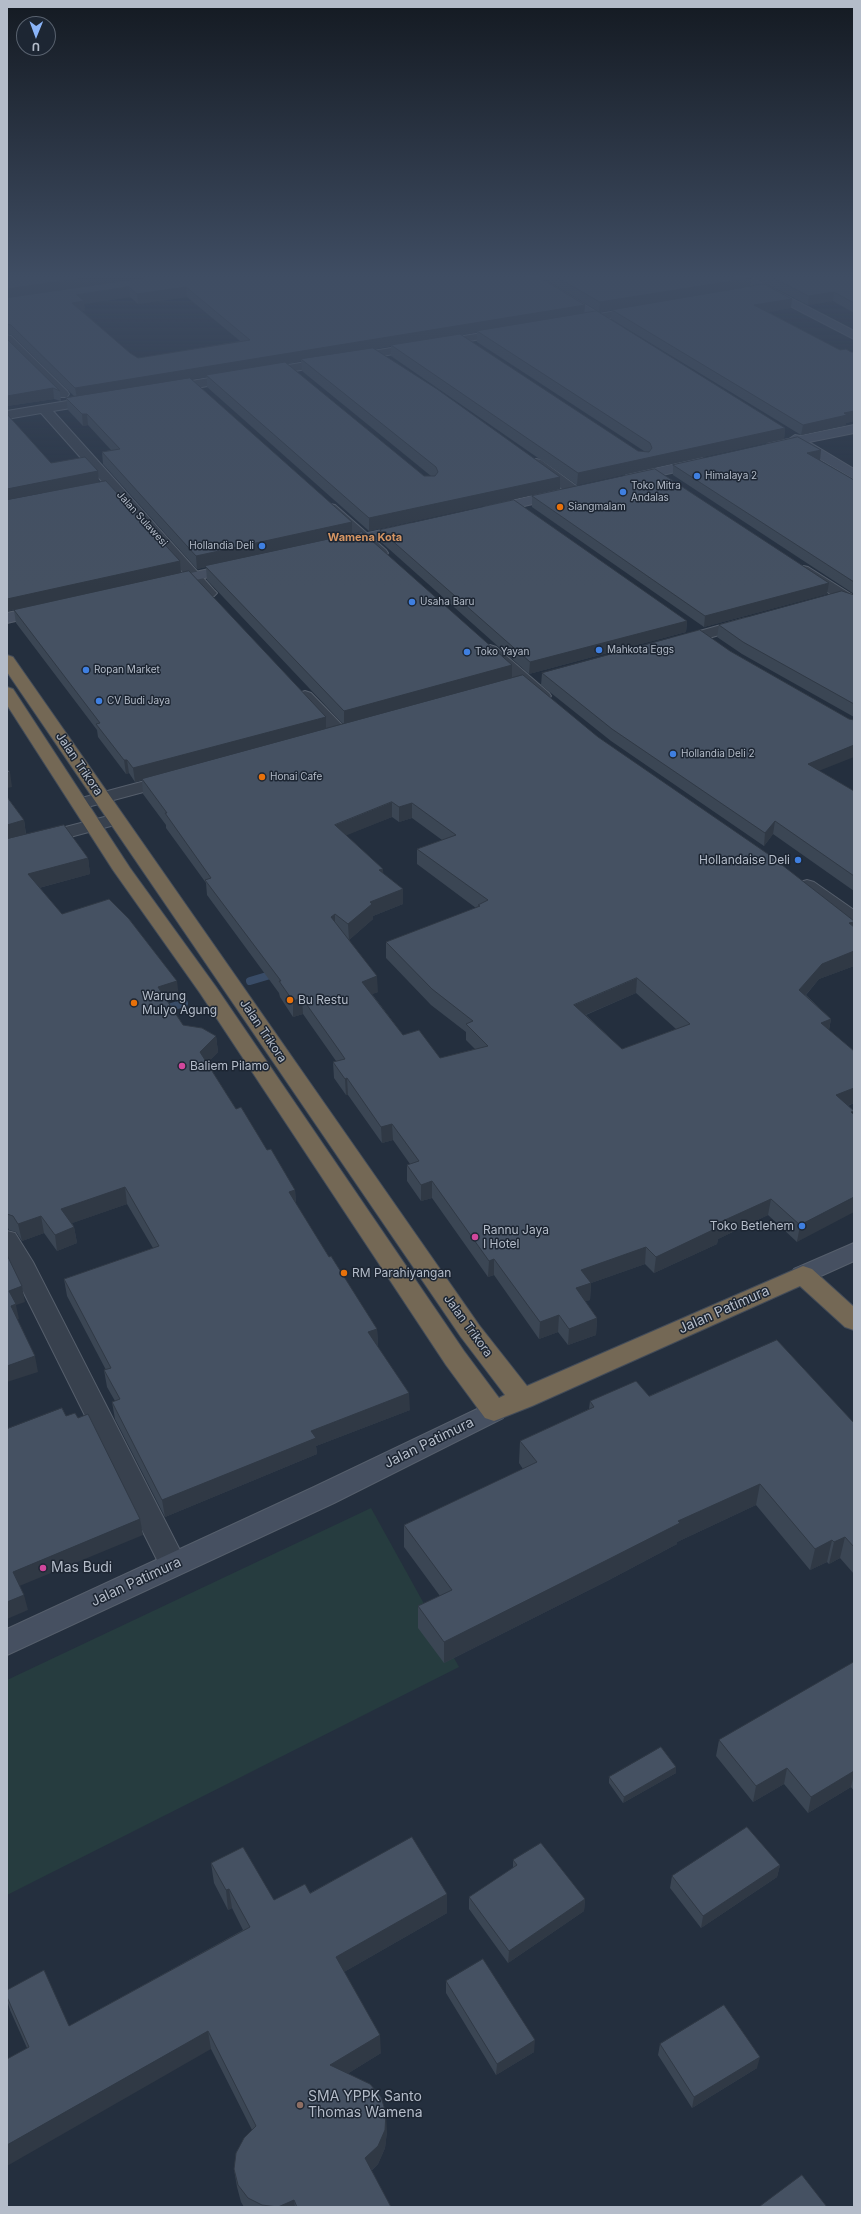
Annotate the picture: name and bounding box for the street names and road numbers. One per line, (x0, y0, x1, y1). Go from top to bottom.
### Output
street label: Jalan Sulawesi (114, 489, 170, 549)
street label: Jalan Trikora (53, 730, 105, 798)
street label: Jalan Trikora (237, 997, 289, 1065)
street label: Jalan Patimura (676, 1282, 772, 1338)
street label: Jalan Trikora (441, 1292, 495, 1360)
street label: Jalan Patimura (381, 1414, 477, 1472)
street label: Jalan Patimura (88, 1554, 184, 1610)

